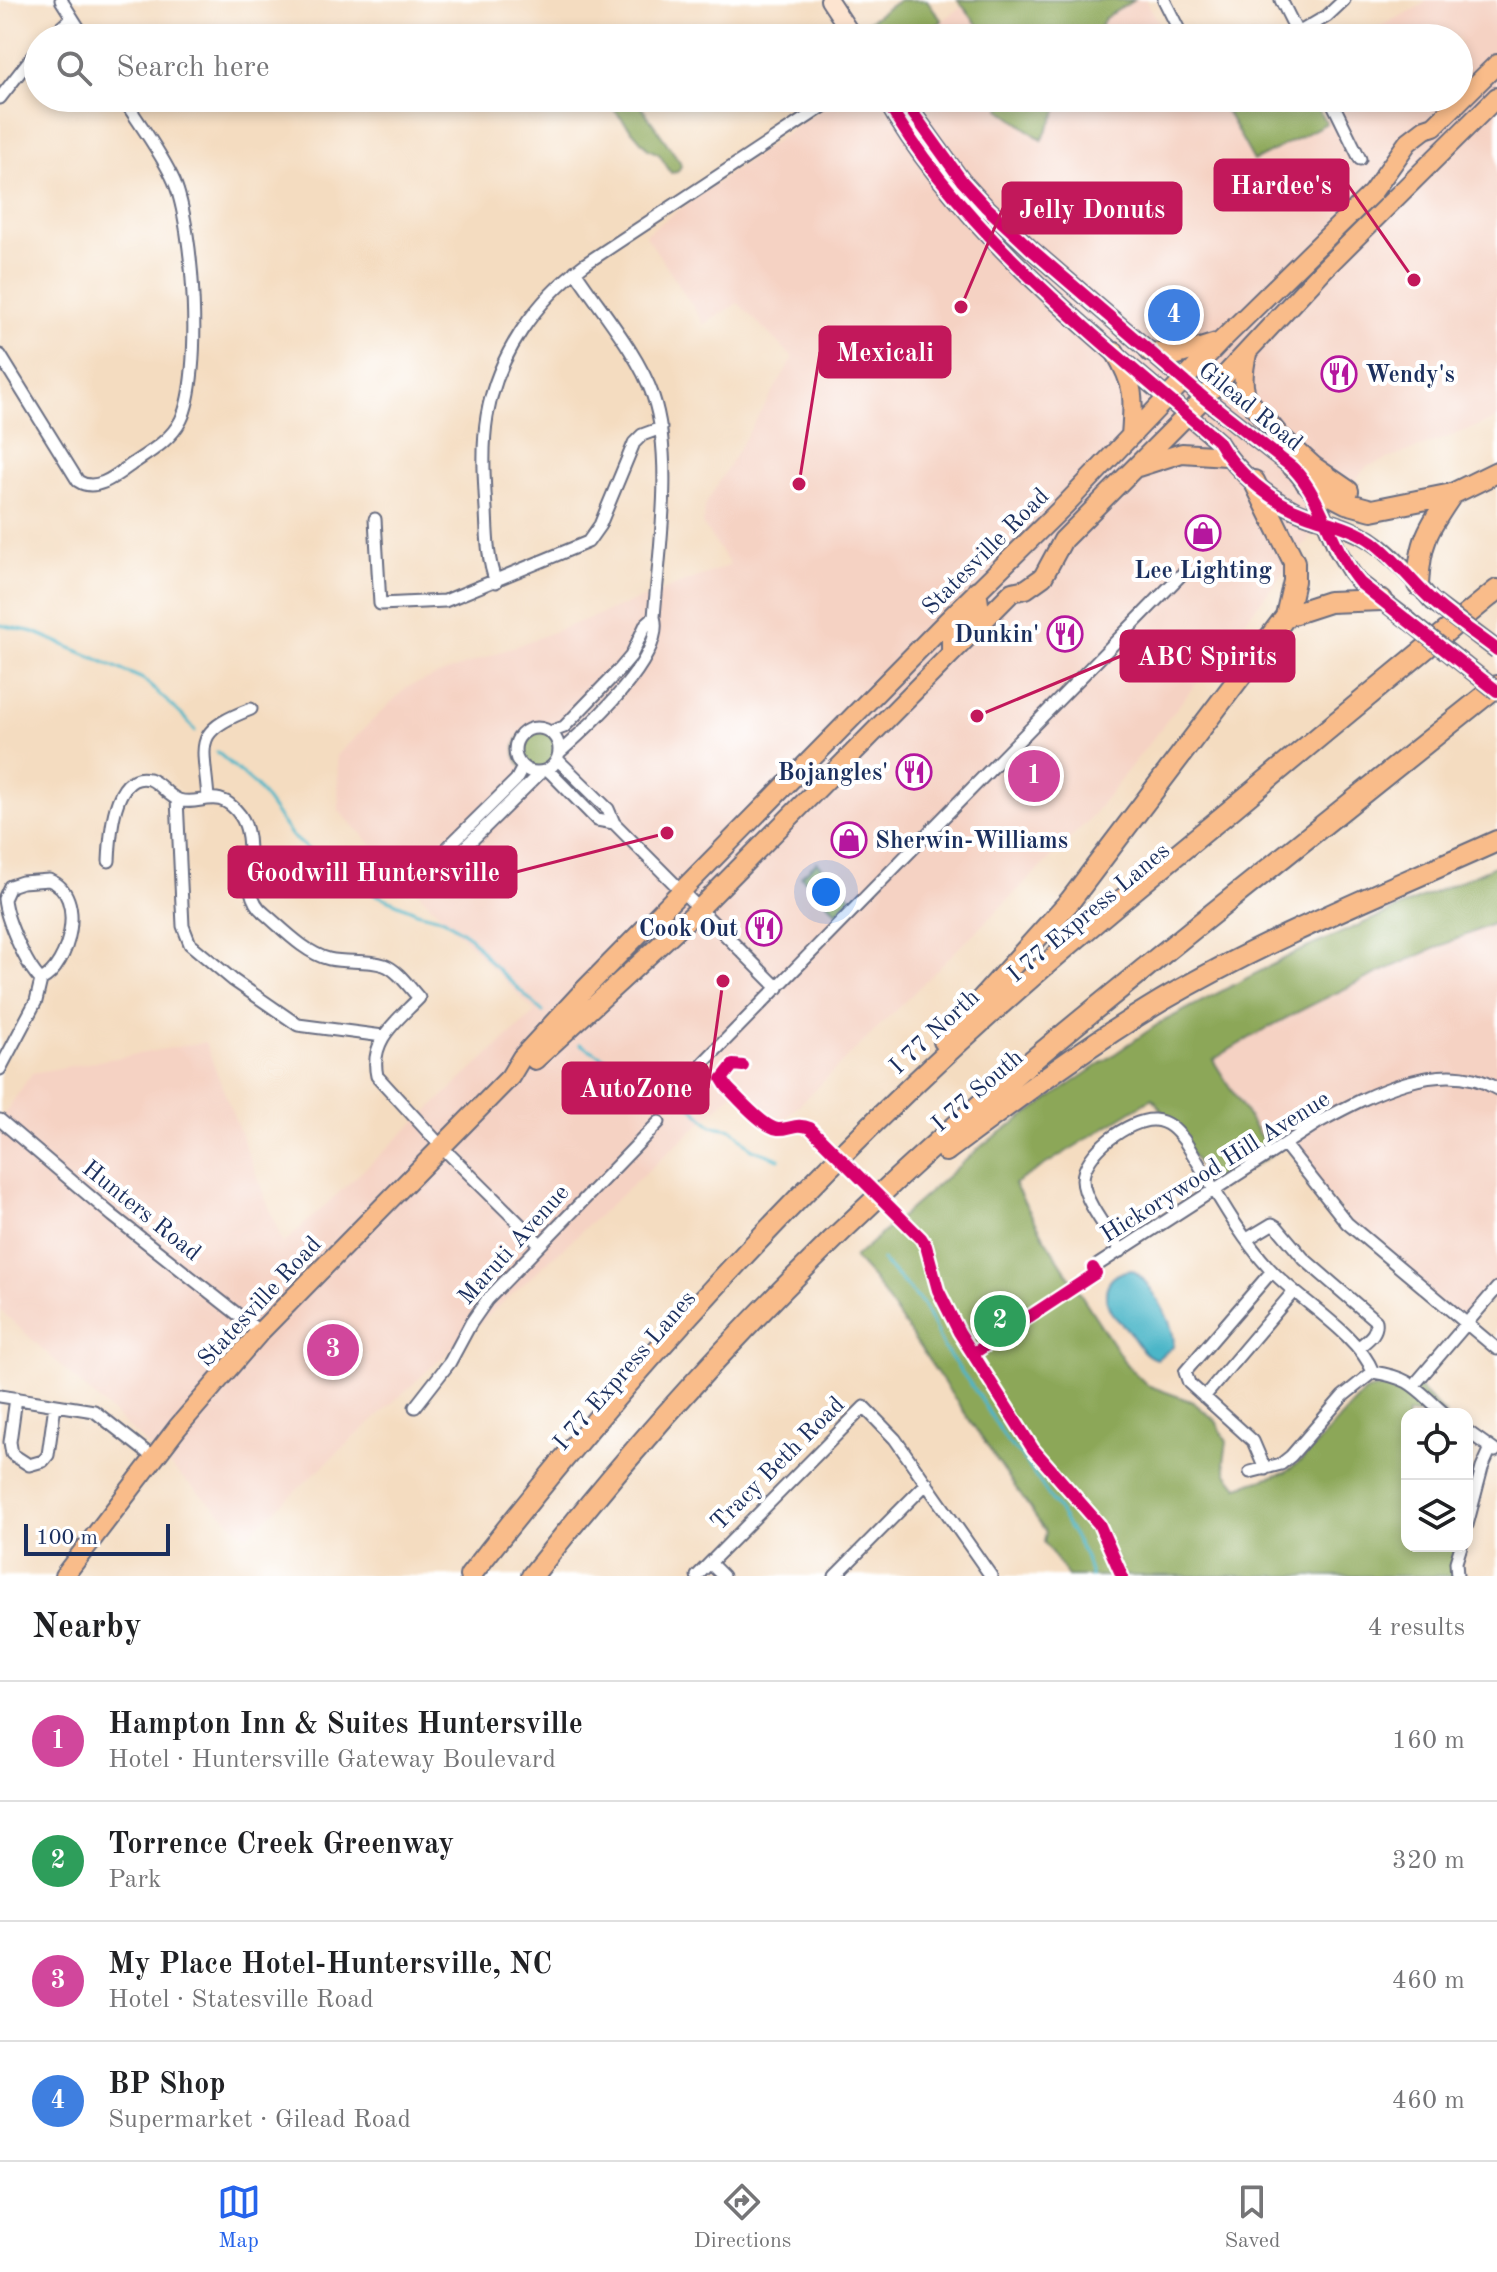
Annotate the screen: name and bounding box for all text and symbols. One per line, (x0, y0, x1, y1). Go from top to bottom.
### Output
search box (24, 24, 1473, 112)
icon: search (52, 46, 96, 90)
text: Search here (116, 53, 270, 83)
callout: Hardee's (1215, 160, 1348, 210)
text: Hardee's (1230, 174, 1332, 200)
callout: Jelly Donuts (1003, 183, 1181, 233)
text: Jelly Donuts (1019, 198, 1165, 224)
pin: 4 (1148, 285, 1200, 345)
callout: Mexicali (820, 327, 950, 377)
text: Mexicali (836, 341, 934, 367)
restaurant icon: Wendy's (1320, 355, 1358, 393)
street label: Gilead Road (1193, 359, 1306, 456)
place label: Wendy's (1365, 364, 1455, 388)
street label: Statesville Road (918, 484, 1054, 620)
shop icon: Lee Lighting (1184, 514, 1222, 552)
place label: Lee Lighting (1134, 560, 1273, 584)
restaurant icon: Dunkin' (1046, 615, 1084, 653)
place label: Dunkin' (954, 624, 1039, 648)
callout: ABC Spirits (1121, 631, 1294, 681)
text: ABC Spirits (1137, 645, 1277, 671)
pin: 1 (1008, 746, 1060, 806)
restaurant icon: Bojangles' (895, 753, 933, 791)
place label: Bojangles' (778, 762, 888, 786)
shop icon: Sherwin-Williams (830, 821, 868, 859)
place label: Sherwin-Williams (875, 830, 1068, 854)
street label: I 77 Express Lanes (1004, 839, 1175, 988)
callout: Goodwill Huntersville (229, 847, 516, 897)
text: Goodwill Huntersville (246, 861, 500, 887)
your location (806, 872, 846, 912)
restaurant icon: Cook Out (745, 909, 783, 947)
place label: Cook Out (639, 918, 738, 942)
street label: I 77 North (886, 985, 985, 1080)
street label: I 77 South (928, 1046, 1028, 1137)
callout: AutoZone (563, 1063, 708, 1113)
text: AutoZone (579, 1077, 693, 1103)
street label: Hickorywood Hill Avenue (1097, 1087, 1335, 1248)
street label: Hunters Road (77, 1157, 204, 1266)
street label: Maruti Avenue (455, 1181, 574, 1310)
street label: Statesville Road (194, 1233, 327, 1372)
street label: I 77 Express Lanes (550, 1287, 701, 1456)
pin: 2 (974, 1291, 1026, 1351)
pin: 3 (307, 1320, 359, 1380)
street label: Tracy Beth Road (707, 1393, 850, 1536)
map controls (1401, 1408, 1473, 1552)
button: locate (1401, 1408, 1473, 1480)
button: layers (1401, 1480, 1473, 1552)
scale bar (24, 1520, 170, 1556)
text: 100 m (36, 1527, 98, 1549)
text: Nearby (32, 1611, 142, 1645)
text: 4 results (1367, 1615, 1465, 1641)
text: Hampton Inn & Suites Huntersville (108, 1710, 583, 1740)
text: 1 (50, 1728, 66, 1754)
text: 160 m (1392, 1728, 1465, 1754)
text: Hotel · Huntersville Gateway Boulevard (108, 1747, 556, 1773)
text: Torrence Creek Greenway (108, 1830, 454, 1860)
text: 2 (50, 1848, 66, 1874)
text: 320 m (1392, 1848, 1465, 1874)
text: Park (108, 1867, 162, 1893)
text: My Place Hotel-Huntersville, NC (108, 1950, 552, 1980)
text: 3 (50, 1968, 66, 1994)
text: 460 m (1392, 1968, 1465, 1994)
text: Hotel · Statesville Road (108, 1987, 374, 2013)
text: BP Shop (108, 2070, 226, 2100)
text: 4 (50, 2088, 66, 2114)
text: 460 m (1392, 2088, 1465, 2114)
text: Supermarket · Gilead Road (108, 2107, 411, 2133)
tab: Map (217, 2180, 261, 2255)
tab: Directions (694, 2180, 791, 2255)
tab: Saved (1224, 2180, 1280, 2255)

